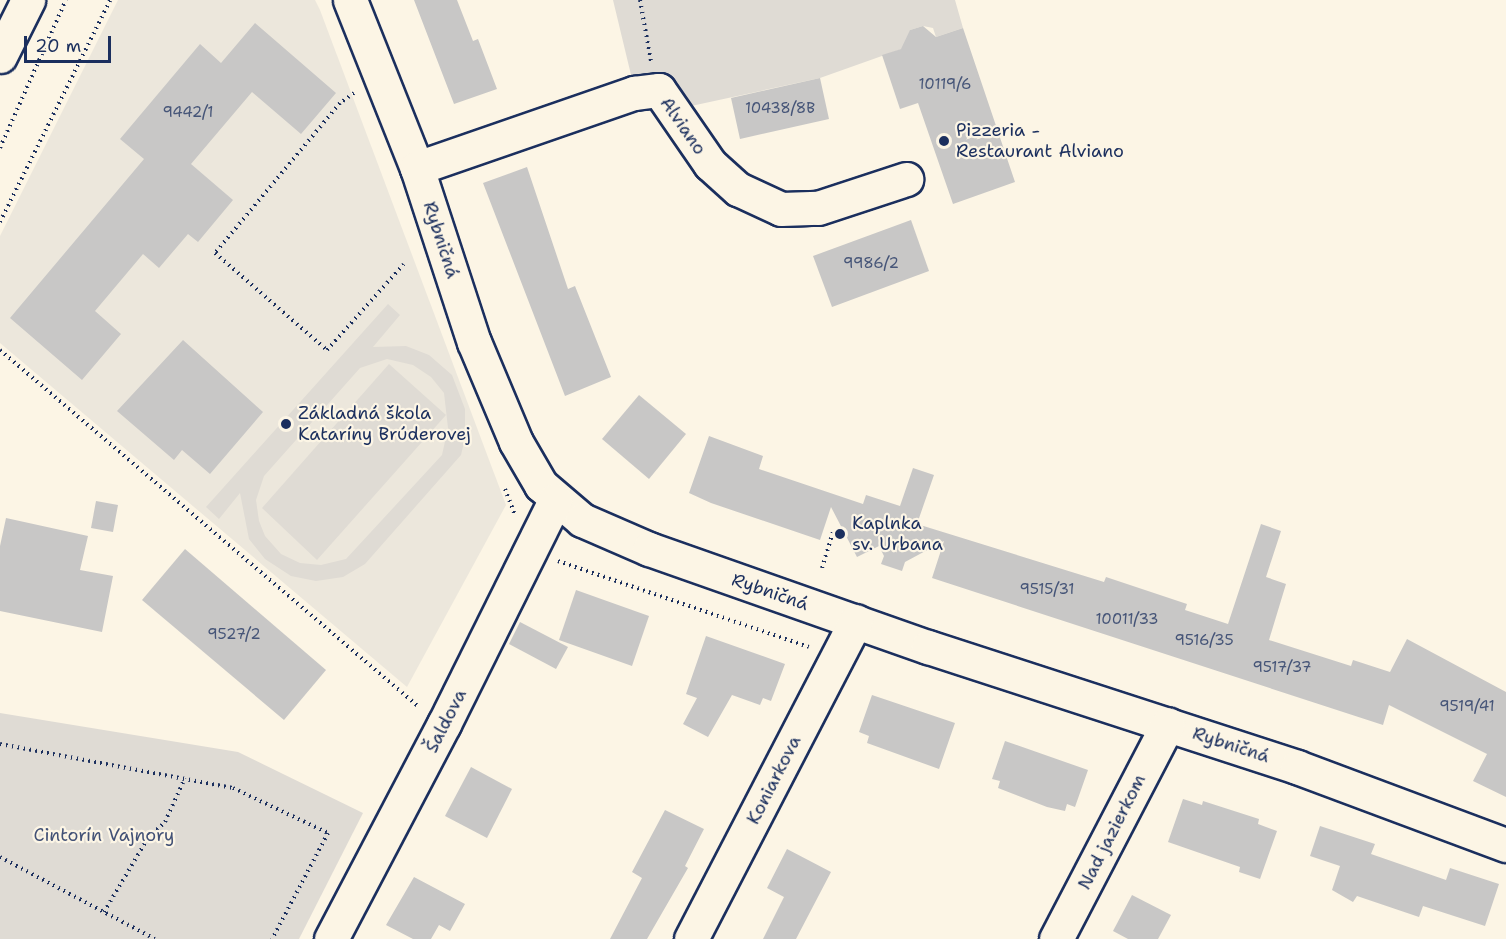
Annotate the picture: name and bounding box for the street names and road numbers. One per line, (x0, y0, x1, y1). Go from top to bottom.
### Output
street label: Alviano (655, 93, 711, 159)
street label: Rybničná (418, 199, 464, 281)
street label: Rybničná (729, 569, 811, 615)
street label: Šaldova (421, 686, 471, 756)
street label: Rybničná (1190, 722, 1272, 768)
street label: Koniarkova (742, 732, 806, 828)
street label: Nad jazierkom (1074, 771, 1150, 893)

